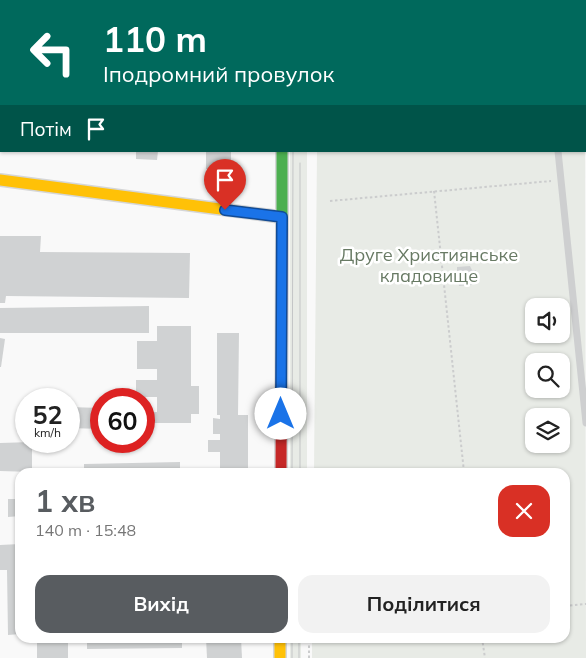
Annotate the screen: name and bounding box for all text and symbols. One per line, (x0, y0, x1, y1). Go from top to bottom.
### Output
text: 110 m (103, 17, 207, 61)
icon: left (20, 20, 85, 85)
text: Іподромний провулок (103, 60, 334, 88)
icon: arrive (82, 115, 110, 143)
text: Потім (20, 117, 72, 141)
pin (204, 159, 246, 210)
icon: arrive (211, 166, 239, 194)
park label: Друге Християнське кладовище (340, 243, 518, 287)
map controls (525, 298, 570, 453)
button: sound (525, 298, 570, 343)
button: search (525, 353, 570, 398)
position arrow (254, 387, 306, 439)
speed limit sign: 60 (90, 388, 155, 453)
text: 52 (32, 399, 63, 430)
button: layers (525, 408, 570, 453)
text: km/h (34, 425, 61, 440)
text: 1 хв (35, 482, 95, 520)
button: close (498, 485, 550, 537)
text: 140 m · 15:48 (35, 520, 136, 540)
button: Вихід (35, 575, 288, 633)
button: Поділитися (298, 575, 550, 633)

